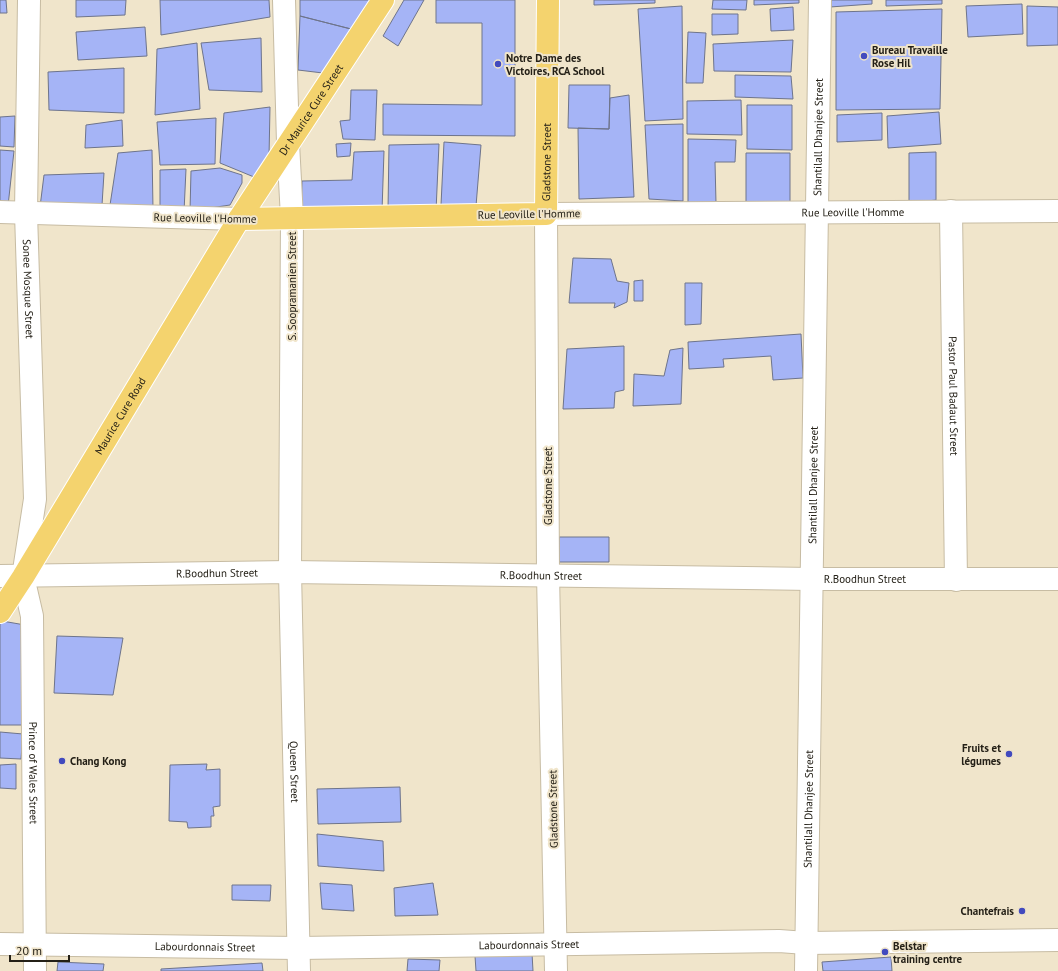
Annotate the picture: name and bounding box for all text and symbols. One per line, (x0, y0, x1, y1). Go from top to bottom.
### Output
place label: Bureau Travaille Rose Hil (872, 43, 948, 70)
place label: Notre Dame des Victoires, RCA School (505, 51, 605, 78)
marker: Bureau Travaille Rose Hil (859, 51, 869, 61)
marker: Notre Dame des Victoires, RCA School (493, 59, 503, 69)
street label: Dr Maurice Cure Street (276, 61, 346, 158)
street label: Shantilall Dhanjee Street (810, 78, 826, 196)
street label: Gladstone Street (539, 123, 554, 201)
street label: Rue Leoville l'Homme (801, 205, 905, 220)
street label: Rue Leoville l'Homme (478, 206, 581, 222)
street label: Rue Leoville l'Homme (154, 210, 257, 226)
street label: S. Soopramanien Street (285, 231, 299, 341)
street label: Sonee Mosque Street (20, 239, 37, 339)
street label: Pastor Paul Badaut Street (946, 336, 961, 456)
street label: Maurice Cure Road (92, 375, 149, 457)
street label: Shantilall Dhanjee Street (805, 426, 821, 544)
street label: Gladstone Street (541, 447, 555, 525)
street label: R.Boodhun Street (176, 565, 258, 581)
street label: R.Boodhun Street (500, 568, 582, 583)
street label: R.Boodhun Street (824, 572, 906, 586)
street label: Prince of Wales Street (26, 722, 41, 824)
street label: Queen Street (287, 741, 302, 803)
place label: Fruits et légumes (961, 741, 1001, 768)
marker: Fruits et légumes (1004, 749, 1014, 759)
street label: Shantilall Dhanjee Street (800, 750, 816, 868)
place label: Chang Kong (70, 754, 126, 768)
marker: Chang Kong (57, 756, 67, 766)
street label: Gladstone Street (545, 770, 561, 848)
place label: Chantefrais (961, 904, 1014, 918)
marker: Chantefrais (1017, 906, 1027, 916)
scale bar (10, 937, 69, 963)
street label: Labourdonnais Street (479, 937, 580, 952)
street label: Labourdonnais Street (155, 939, 256, 954)
place label: Belstar training centre (893, 939, 963, 966)
text: 20 m (16, 943, 42, 958)
marker: Belstar training centre (880, 947, 890, 957)

